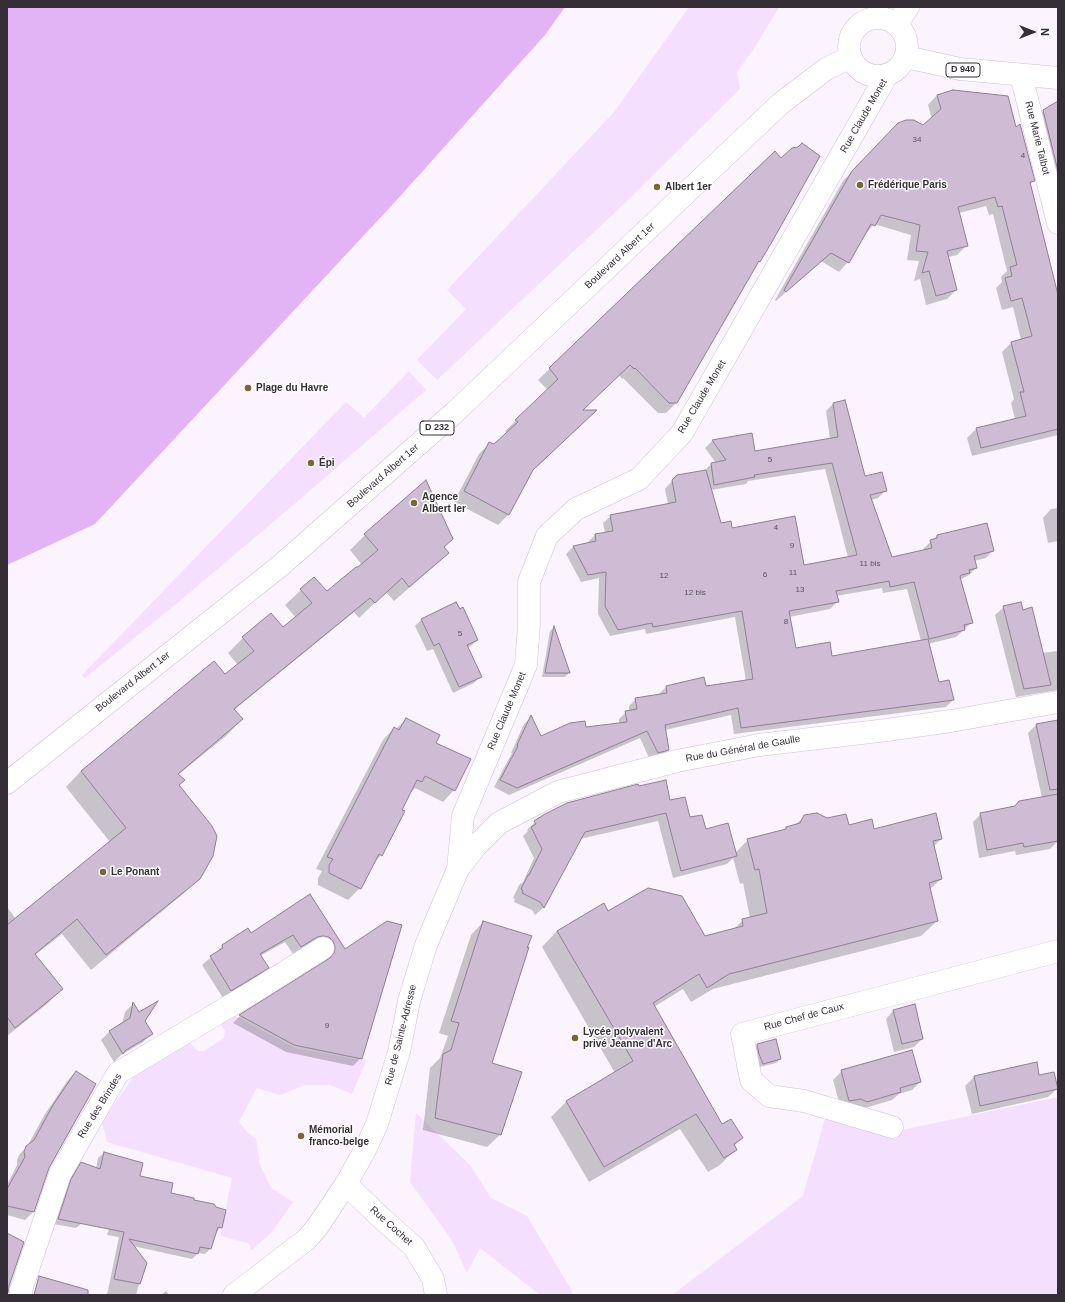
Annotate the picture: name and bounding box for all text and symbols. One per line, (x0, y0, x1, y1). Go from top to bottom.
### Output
north arrow (1013, 12, 1053, 52)
text: N (1039, 28, 1051, 36)
road number: D 940 (946, 63, 980, 77)
street label: Rue Claude Monet (838, 77, 890, 155)
street label: Rue Marie Talbot (1022, 100, 1052, 176)
house number: 34 (913, 135, 921, 145)
house number: 4 (1021, 151, 1025, 161)
place label: Frédérique Paris (868, 179, 947, 191)
marker: Frédérique Paris (855, 180, 865, 190)
place label: Albert 1er (665, 181, 712, 193)
marker: Albert 1er (652, 182, 662, 192)
street label: Boulevard Albert 1er (583, 221, 657, 291)
street label: Rue Claude Monet (675, 358, 729, 436)
place label: Plage du Havre (256, 382, 328, 394)
marker: Plage du Havre (243, 383, 253, 393)
road number: D 232 (420, 421, 454, 435)
street label: Boulevard Albert 1er (345, 442, 421, 510)
house number: 5 (768, 455, 772, 465)
place label: Épi (319, 457, 335, 469)
marker: Épi (306, 458, 316, 468)
place label: Agence Albert Ier (422, 491, 466, 514)
marker: Agence Albert Ier (409, 498, 419, 508)
house number: 4 (774, 523, 778, 533)
house number: 9 (790, 541, 794, 551)
house number: 11 bis (860, 559, 880, 569)
house number: 11 (789, 568, 797, 578)
house number: 6 (763, 570, 767, 580)
house number: 12 (660, 571, 668, 581)
house number: 13 (796, 585, 804, 595)
house number: 12 bis (684, 588, 706, 598)
house number: 8 (784, 617, 788, 627)
house number: 5 (458, 629, 462, 639)
street label: Boulevard Albert 1er (93, 649, 173, 715)
street label: Rue Claude Monet (485, 670, 529, 752)
street label: Rue du Général de Gaulle (685, 733, 801, 765)
place label: Le Ponant (111, 866, 159, 878)
marker: Le Ponant (98, 867, 108, 877)
street label: Rue de Sainte-Adresse (383, 983, 419, 1087)
street label: Rue Chef de Caux (763, 1001, 845, 1033)
house number: 9 (325, 1021, 329, 1031)
place label: Lycée polyvalent privé Jeanne d'Arc (583, 1026, 672, 1050)
marker: Lycée polyvalent privé Jeanne d'Arc (570, 1033, 580, 1043)
street label: Rue des Brindes (75, 1071, 125, 1141)
place label: Mémorial franco-belge (309, 1124, 369, 1148)
marker: Mémorial franco-belge (296, 1131, 306, 1141)
street label: Rue Cochet (367, 1204, 415, 1248)

